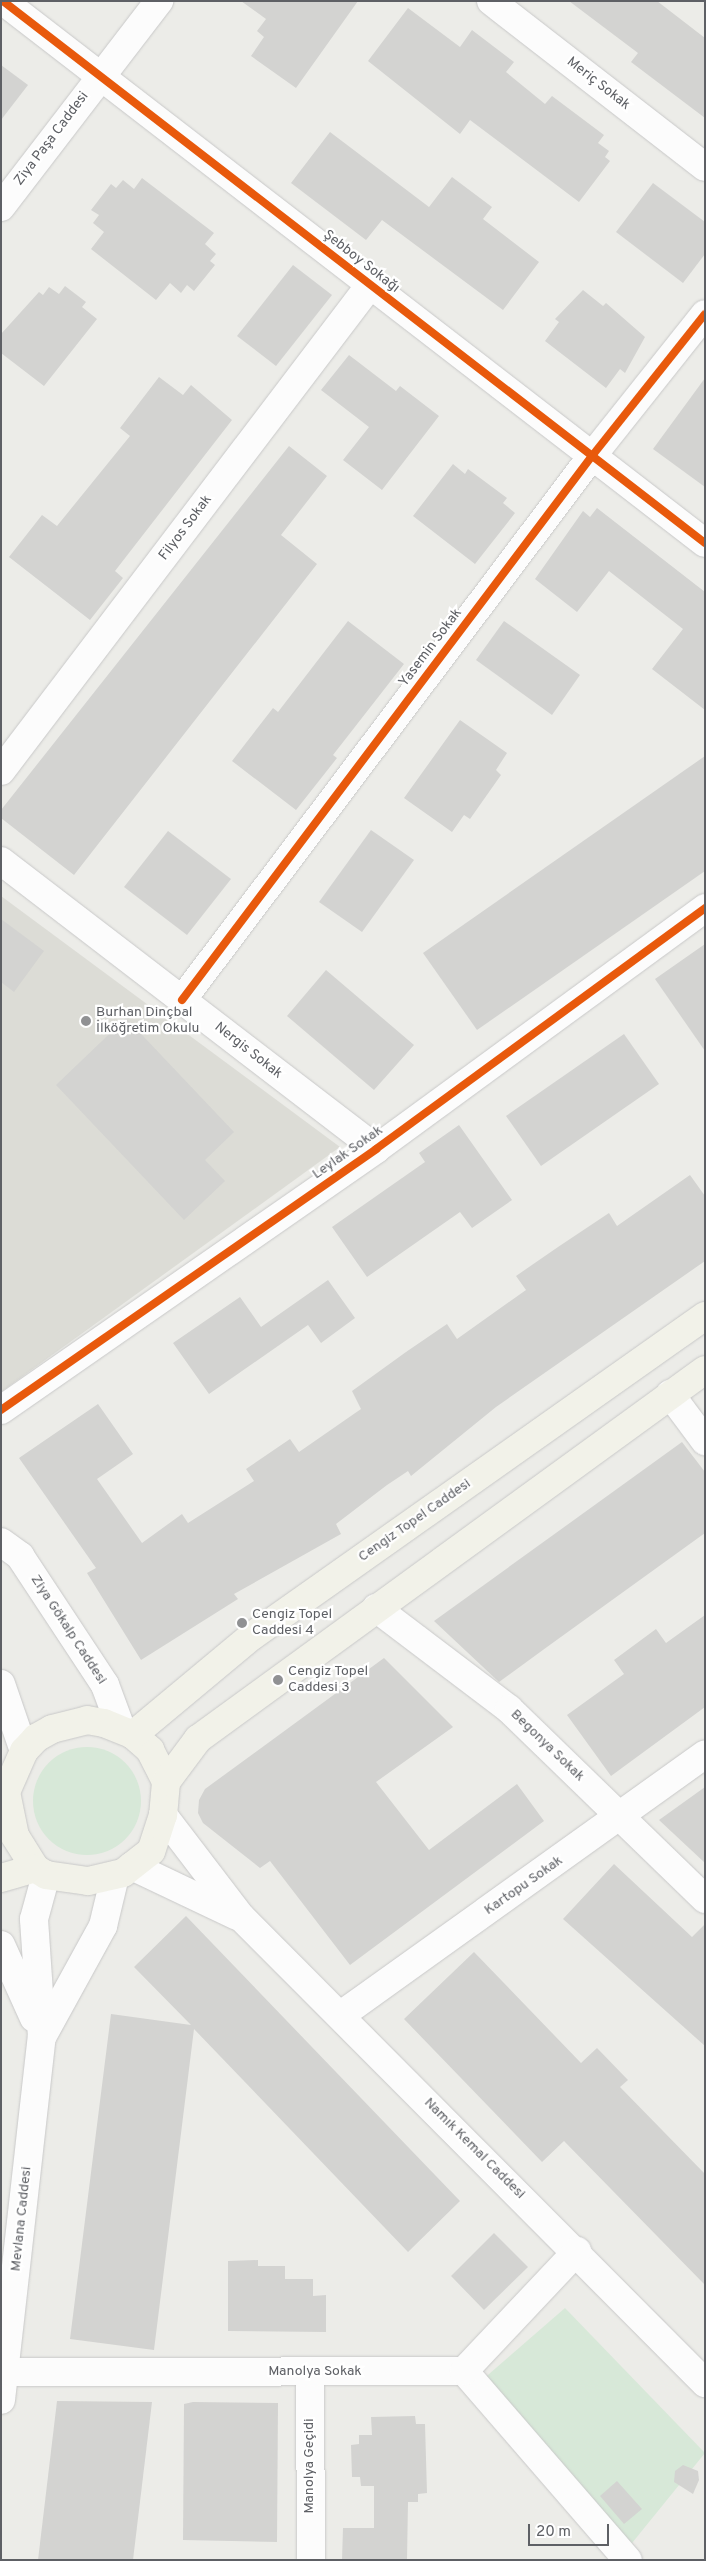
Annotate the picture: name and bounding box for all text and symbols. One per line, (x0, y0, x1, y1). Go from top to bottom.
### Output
street label: Meriç Sokak (563, 54, 633, 114)
street label: Ziya Paşa Caddesi (11, 89, 93, 189)
street label: Şebboy Sokağı (320, 227, 402, 297)
street label: Filyos Sokak (156, 492, 216, 564)
street label: Yasemin Sokak (396, 605, 466, 691)
place label: Burhan Dinçbal İlköğretim Okulu (96, 1005, 199, 1038)
marker: Burhan Dinçbal İlköğretim Okulu (80, 1015, 92, 1027)
street label: Nergis Sokak (211, 1019, 285, 1083)
street label: Leylak Sokak (310, 1123, 386, 1183)
street label: Cengiz Topel Caddesi (355, 1476, 475, 1566)
street label: Ziya Gökalp Caddesi (26, 1572, 110, 1688)
place label: Cengiz Topel Caddesi 4 (252, 1607, 333, 1640)
marker: Cengiz Topel Caddesi 4 (236, 1617, 248, 1629)
place label: Cengiz Topel Caddesi 3 (288, 1664, 369, 1696)
marker: Cengiz Topel Caddesi 3 (272, 1674, 284, 1686)
street label: Begonya Sokak (507, 1707, 587, 1785)
street label: Kartopu Sokak (481, 1853, 567, 1919)
street label: Namık Kemal Caddesi (420, 2095, 528, 2203)
street label: Mevlana Caddesi (8, 2166, 36, 2272)
street label: Manolya Sokak (268, 2364, 362, 2380)
street label: Manolya Geçidi (302, 2418, 318, 2514)
scale bar (531, 2514, 612, 2546)
text: 20 m (536, 2523, 571, 2542)

